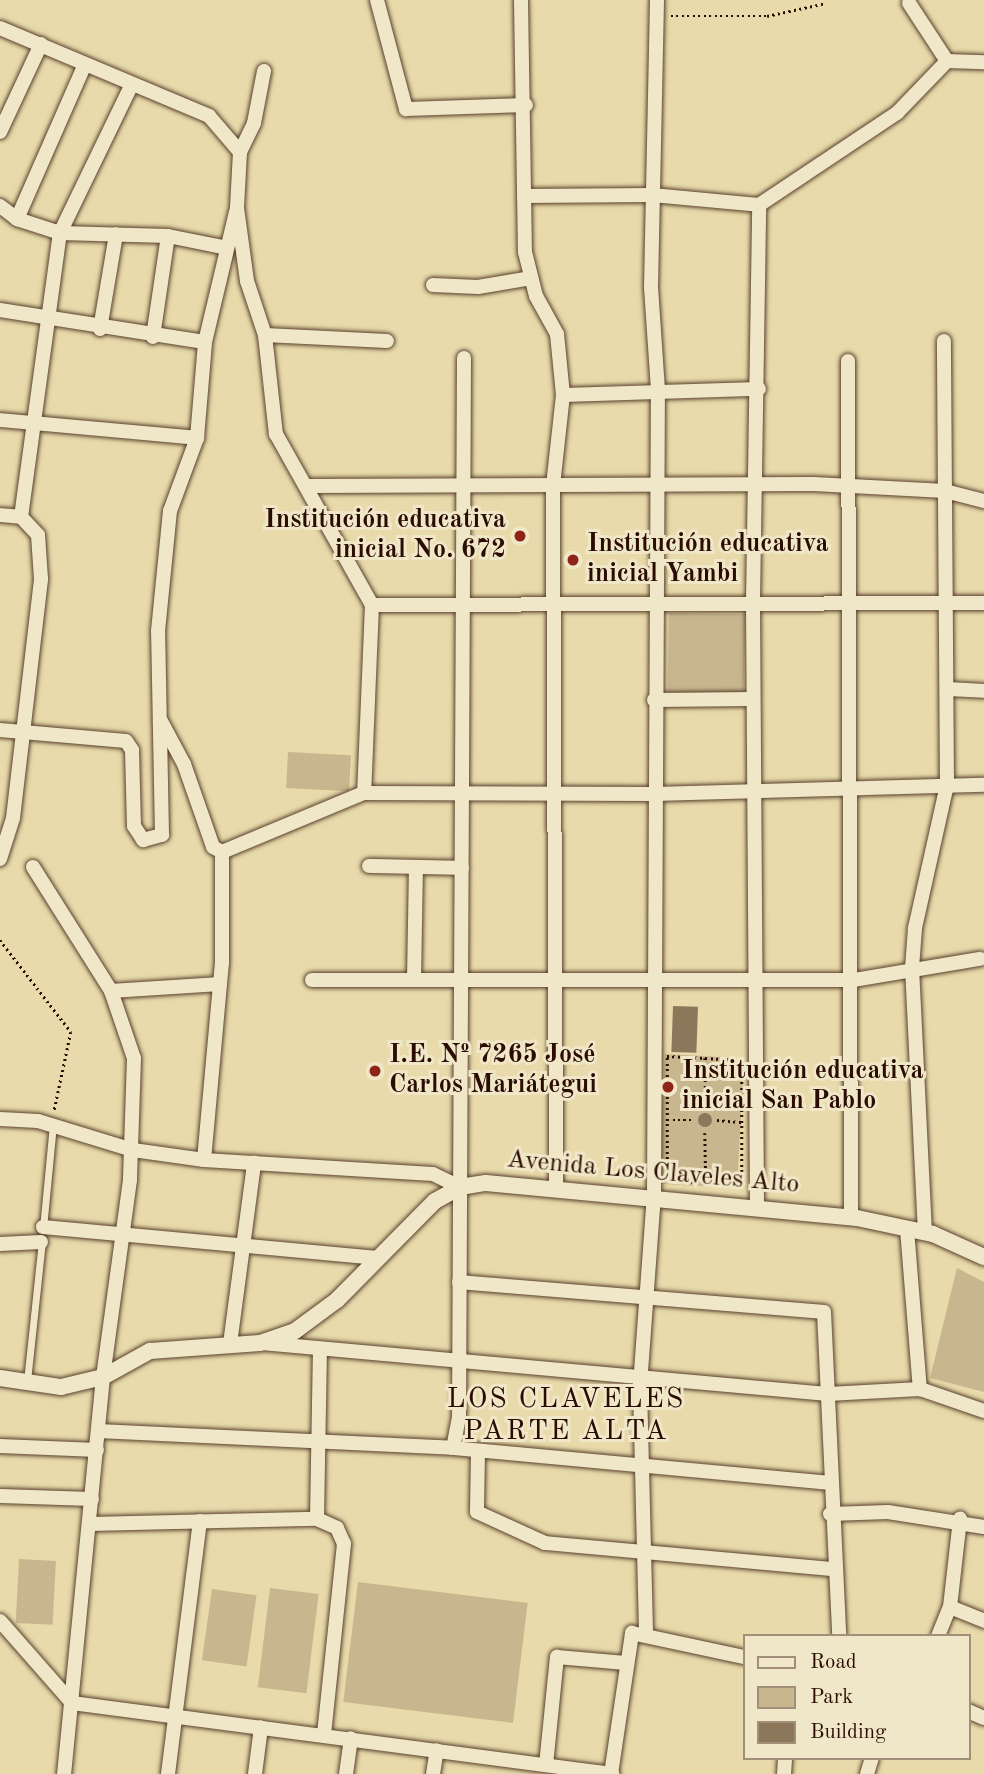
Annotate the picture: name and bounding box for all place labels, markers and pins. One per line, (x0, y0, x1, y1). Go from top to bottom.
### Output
place label: Institución educativa inicial No. 672 (264, 505, 506, 566)
marker: Institución educativa inicial No. 672 (512, 528, 528, 544)
place label: Institución educativa inicial Yambi (587, 529, 829, 590)
marker: Institución educativa inicial Yambi (565, 552, 581, 568)
place label: I.E. Nº 7265 José Carlos Mariátegui (389, 1040, 597, 1102)
place label: Institución educativa inicial San Pablo (682, 1056, 924, 1118)
marker: I.E. Nº 7265 José Carlos Mariátegui (367, 1063, 383, 1079)
marker: Institución educativa inicial San Pablo (660, 1079, 676, 1095)

